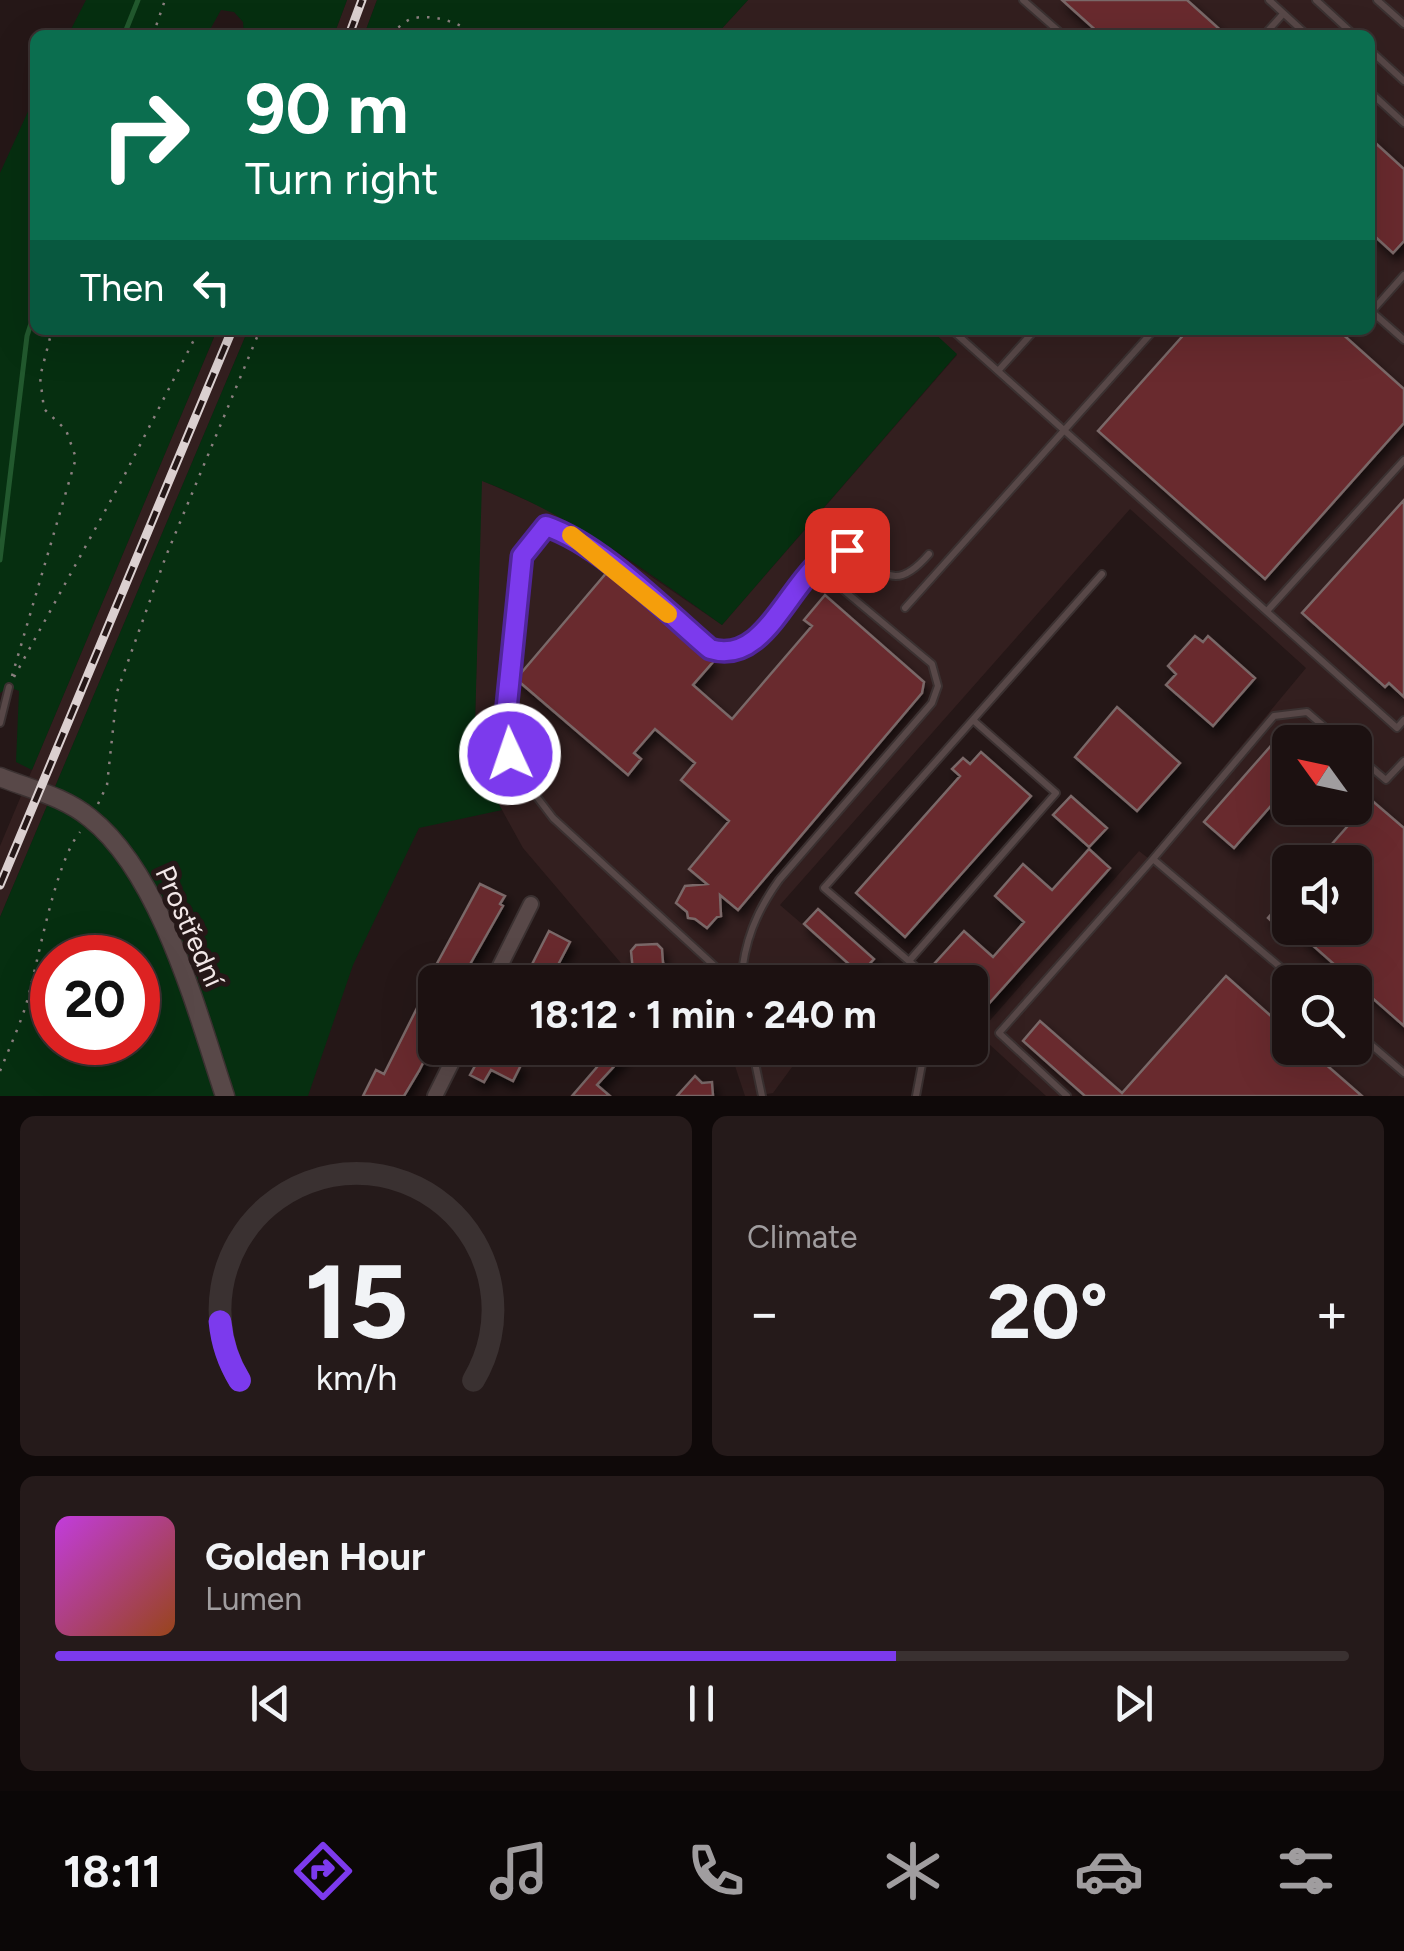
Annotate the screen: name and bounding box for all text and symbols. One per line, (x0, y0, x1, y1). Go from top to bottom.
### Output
text: 90 m (245, 66, 409, 151)
icon: right (80, 70, 210, 200)
text: Turn right (245, 151, 438, 205)
icon: left (184, 260, 239, 315)
text: Then (80, 265, 164, 311)
pin (805, 508, 890, 593)
icon: arrive (820, 523, 875, 578)
position arrow (458, 702, 562, 806)
north arrow (1272, 725, 1372, 825)
map controls (1272, 725, 1372, 1065)
button: sound (1272, 845, 1372, 945)
street label: Prostřední (148, 860, 232, 993)
speed limit sign: 20 (30, 935, 160, 1065)
button: search (1272, 965, 1372, 1065)
text: 18:12 · 1 min · 240 m (529, 992, 877, 1038)
text: Climate (747, 1218, 858, 1256)
text: 15 (304, 1239, 408, 1364)
text: 20° (988, 1267, 1108, 1357)
text: − (747, 1280, 781, 1346)
text: + (1315, 1280, 1349, 1346)
text: km/h (315, 1356, 397, 1399)
text: Golden Hour (205, 1534, 426, 1580)
text: Lumen (205, 1580, 302, 1618)
icon: previous (243, 1676, 298, 1731)
icon: pause (674, 1676, 729, 1731)
icon: next (1106, 1676, 1161, 1731)
icon: directions (288, 1836, 358, 1906)
icon: music (484, 1836, 554, 1906)
icon: phone (681, 1836, 751, 1906)
icon: climate (878, 1836, 948, 1906)
icon: car (1074, 1836, 1144, 1906)
icon: filters (1271, 1836, 1341, 1906)
text: 18:11 (63, 1844, 161, 1898)

